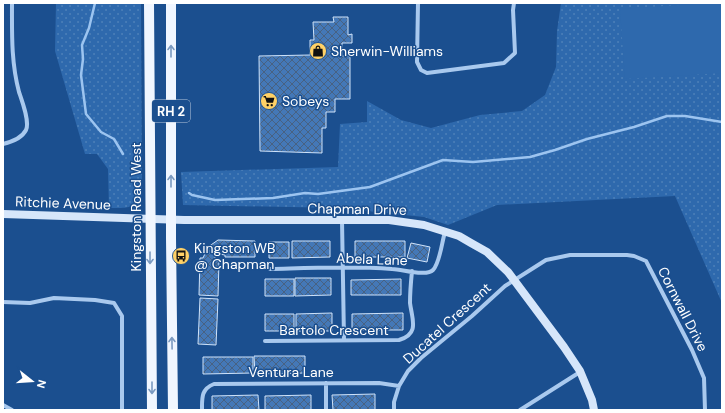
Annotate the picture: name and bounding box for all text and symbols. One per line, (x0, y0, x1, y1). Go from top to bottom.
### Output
shop icon: Sherwin-Williams (308, 41, 328, 61)
place label: Sherwin-Williams (331, 42, 443, 60)
one-way arrow (167, 45, 175, 58)
supermarket icon: Sobeys (259, 91, 279, 111)
place label: Sobeys (282, 92, 329, 110)
road number: RH 2 (152, 100, 190, 122)
street label: Kingston Road West (127, 143, 145, 271)
one-way arrow (167, 175, 175, 188)
street label: Ritchie Avenue (15, 192, 111, 214)
street label: Chapman Drive (307, 199, 407, 219)
place label: Kingston WB @ Chapman (194, 239, 275, 273)
bus stop icon: Kingston WB @ Chapman (171, 246, 191, 266)
street label: Abela Lane (336, 249, 408, 269)
one-way arrow (147, 251, 154, 264)
street label: Cornwall Drive (654, 264, 712, 354)
street label: Ducatel Crescent (399, 279, 495, 367)
street label: Bartolo Crescent (279, 321, 389, 339)
one-way arrow (168, 337, 176, 350)
north arrow (12, 361, 52, 401)
street label: Ventura Lane (248, 363, 334, 381)
text: N (34, 378, 49, 390)
one-way arrow (148, 381, 155, 394)

